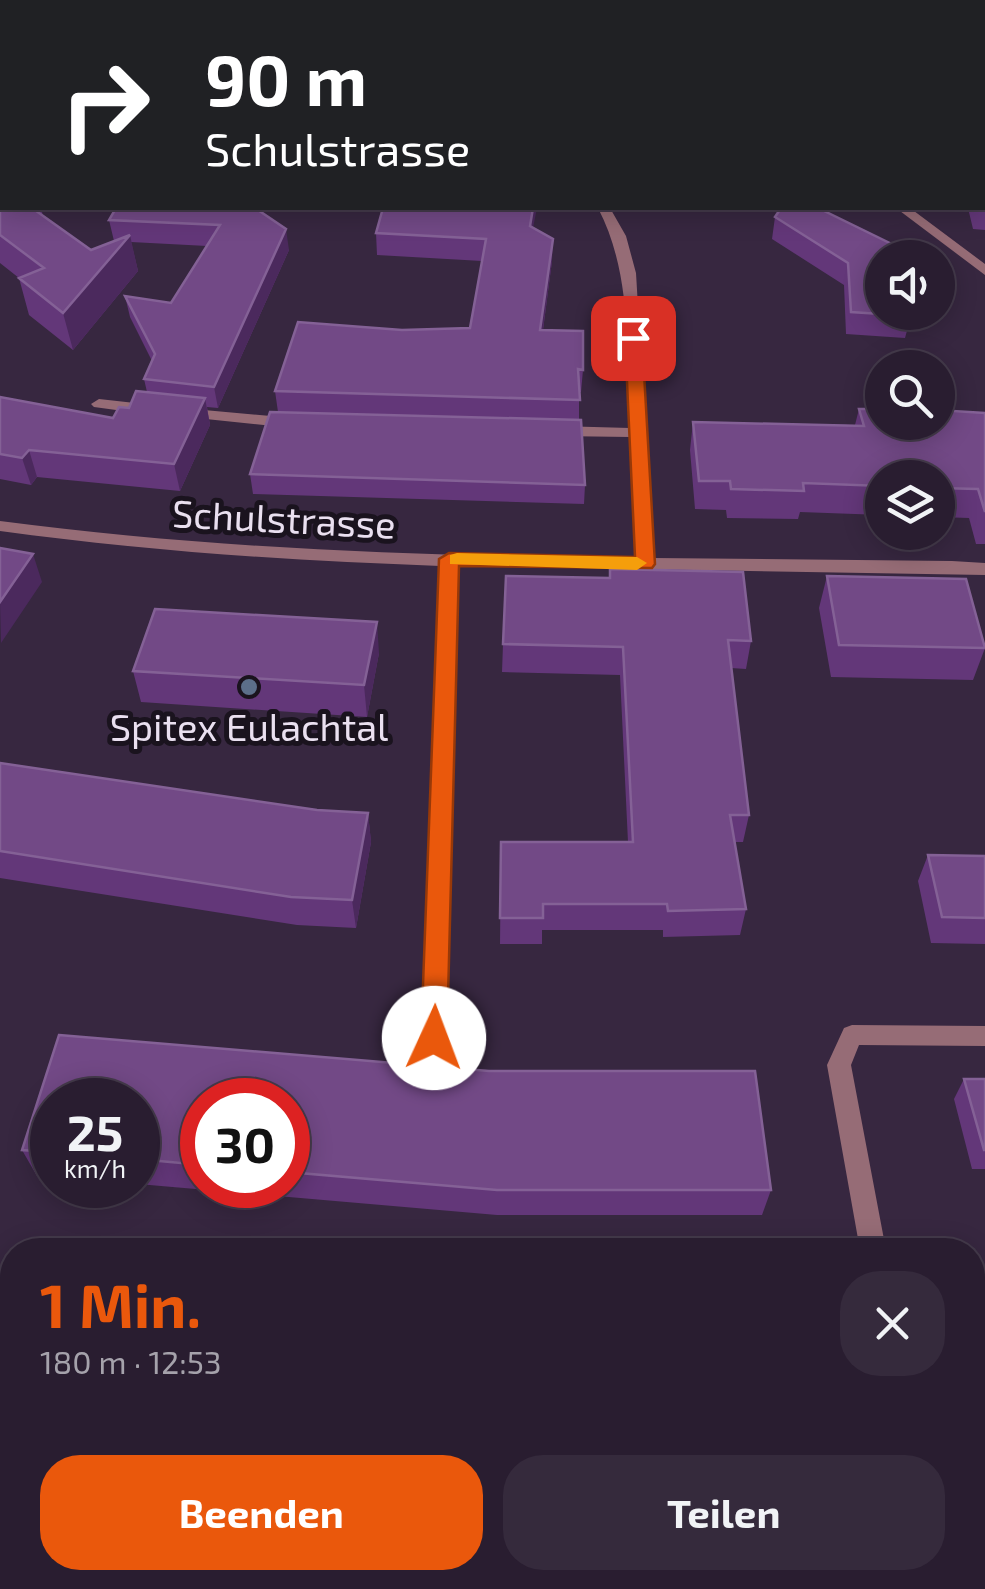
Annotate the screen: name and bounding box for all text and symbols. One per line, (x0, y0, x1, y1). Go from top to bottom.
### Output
text: 90 m (205, 36, 367, 120)
icon: right (40, 40, 170, 170)
text: Schulstrasse (205, 121, 470, 175)
map controls (865, 240, 955, 550)
button: sound (865, 240, 955, 330)
pin (591, 296, 676, 381)
icon: arrive (606, 311, 661, 366)
button: search (865, 350, 955, 440)
button: layers (865, 460, 955, 550)
street label: Schulstrasse (171, 489, 397, 547)
marker: Spitex Eulachtal (238, 676, 260, 698)
place label: Spitex Eulachtal (110, 703, 388, 749)
position arrow (382, 986, 486, 1090)
speed limit sign: 30 (180, 1078, 310, 1208)
text: 25 (67, 1101, 123, 1161)
text: km/h (64, 1153, 126, 1183)
text: 1 Min. (40, 1268, 201, 1340)
button: close (840, 1271, 945, 1376)
text: 180 m · 12:53 (40, 1342, 222, 1380)
button: Beenden (40, 1455, 483, 1570)
button: Teilen (503, 1455, 945, 1570)

